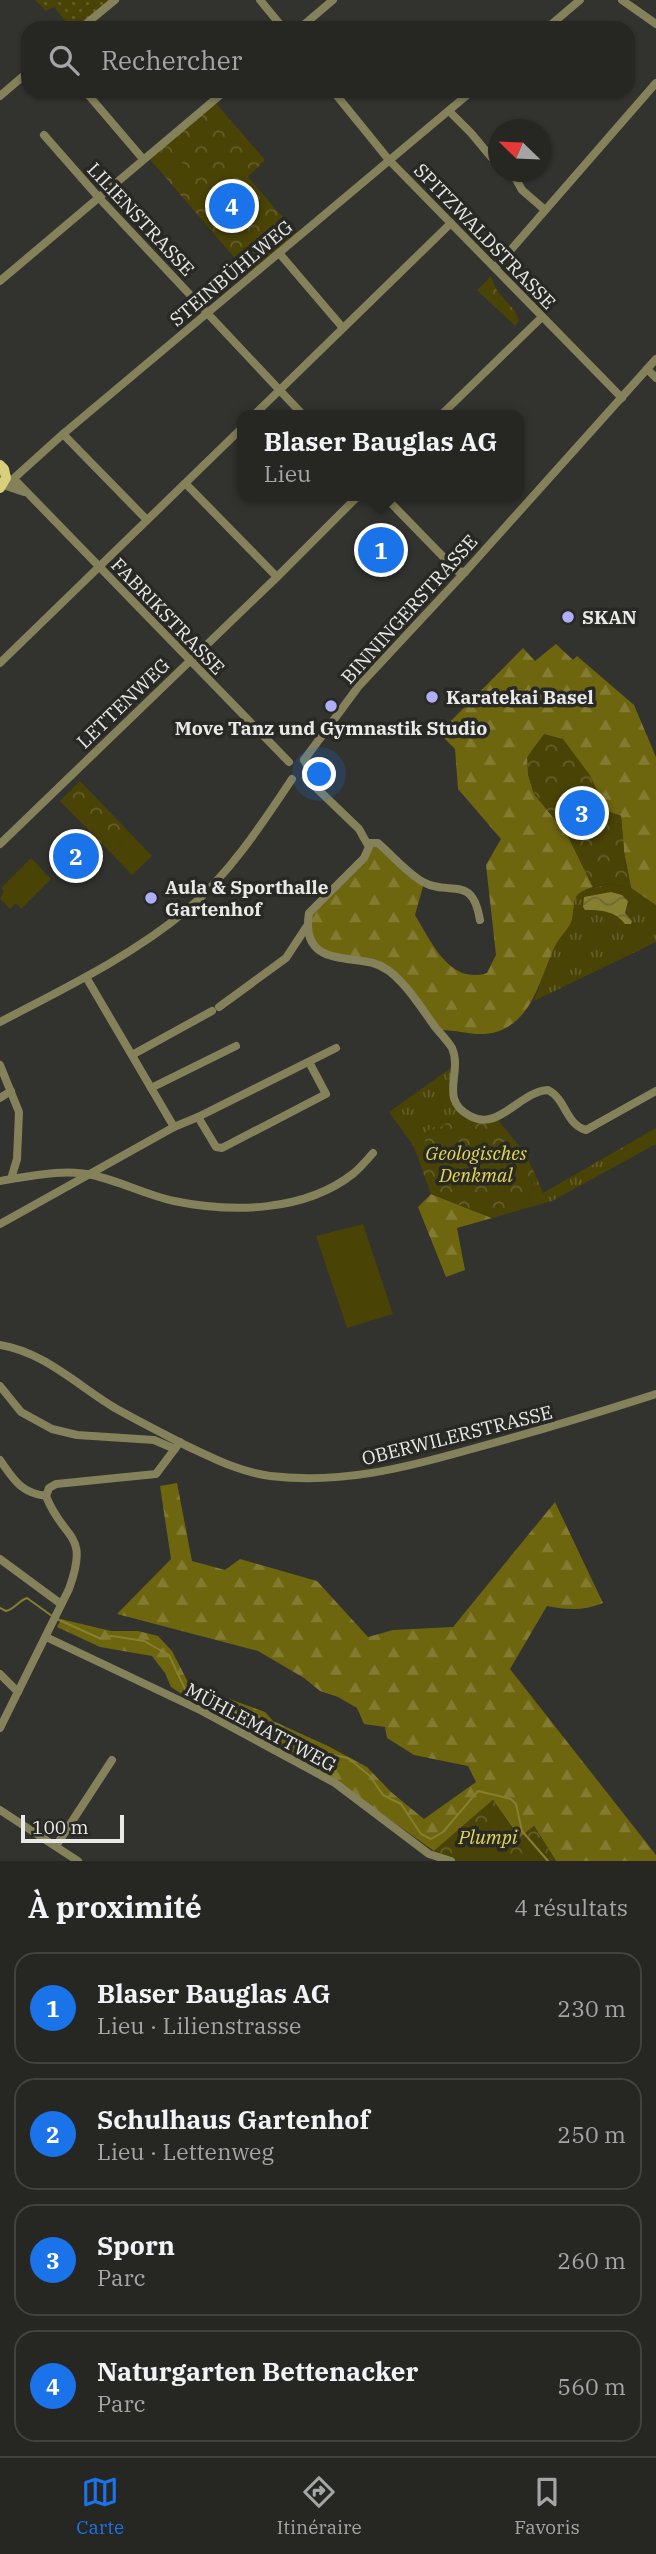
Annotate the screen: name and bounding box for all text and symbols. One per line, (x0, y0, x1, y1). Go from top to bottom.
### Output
search box (21, 21, 635, 98)
icon: search (45, 41, 83, 79)
text: Rechercher (101, 43, 242, 77)
north arrow (488, 119, 551, 182)
street label: LILIENSTRASSE (82, 157, 200, 281)
street label: SPITZWALDSTRASSE (409, 158, 561, 314)
pin: 4 (209, 180, 255, 232)
street label: STEINBÜHLWEG (165, 215, 297, 331)
popup (237, 410, 524, 501)
text: Blaser Bauglas AG (264, 424, 497, 458)
text: Lieu (264, 458, 311, 488)
pin: 1 (358, 524, 404, 576)
street label: BINNINGERSTRASSE (336, 529, 482, 689)
street label: FABRIKSTRASSE (106, 553, 230, 679)
place label: SKAN (582, 605, 637, 629)
marker: SKAN (560, 609, 576, 625)
street label: LETTENWEG (72, 653, 174, 753)
place label: Karatekai Basel (446, 685, 594, 709)
marker: Karatekai Basel (424, 689, 440, 705)
marker: Move Tanz und Gymnastik Studio (323, 698, 339, 714)
place label: Move Tanz und Gymnastik Studio (175, 716, 487, 740)
your location (302, 757, 336, 791)
pin: 3 (559, 787, 605, 839)
pin: 2 (53, 830, 99, 882)
place label: Aula & Sporthalle Gartenhof (165, 875, 329, 921)
marker: Aula & Sporthalle Gartenhof (143, 890, 159, 906)
park label: Geologisches Denkmal (425, 1141, 527, 1187)
street label: OBERWILERSTRASSE (359, 1400, 555, 1470)
street label: MÜHLEMATTWEG (181, 1677, 341, 1777)
scale bar (21, 1812, 124, 1844)
text: 100 m (32, 1815, 89, 1839)
park label: Plumpi (457, 1825, 518, 1849)
text: À proximité (28, 1887, 202, 1926)
text: 4 résultats (514, 1892, 628, 1922)
text: Blaser Bauglas AG (97, 1976, 331, 2010)
text: 1 (46, 1993, 60, 2023)
text: 230 m (557, 1993, 626, 2023)
text: Lieu · Lilienstrasse (97, 2010, 301, 2040)
text: Schulhaus Gartenhof (97, 2102, 369, 2136)
text: 2 (46, 2119, 60, 2149)
text: 250 m (557, 2119, 626, 2149)
text: Lieu · Lettenweg (97, 2136, 274, 2166)
text: Sporn (97, 2228, 175, 2262)
text: 3 (46, 2245, 60, 2275)
text: 260 m (557, 2245, 626, 2275)
text: Parc (97, 2262, 146, 2292)
text: Naturgarten Bettenacker (97, 2354, 418, 2388)
text: 4 (46, 2371, 60, 2401)
text: 560 m (557, 2371, 626, 2401)
text: Parc (97, 2388, 146, 2418)
tab: Carte (76, 2473, 124, 2539)
tab: Itinéraire (277, 2473, 362, 2539)
tab: Favoris (514, 2473, 580, 2539)

